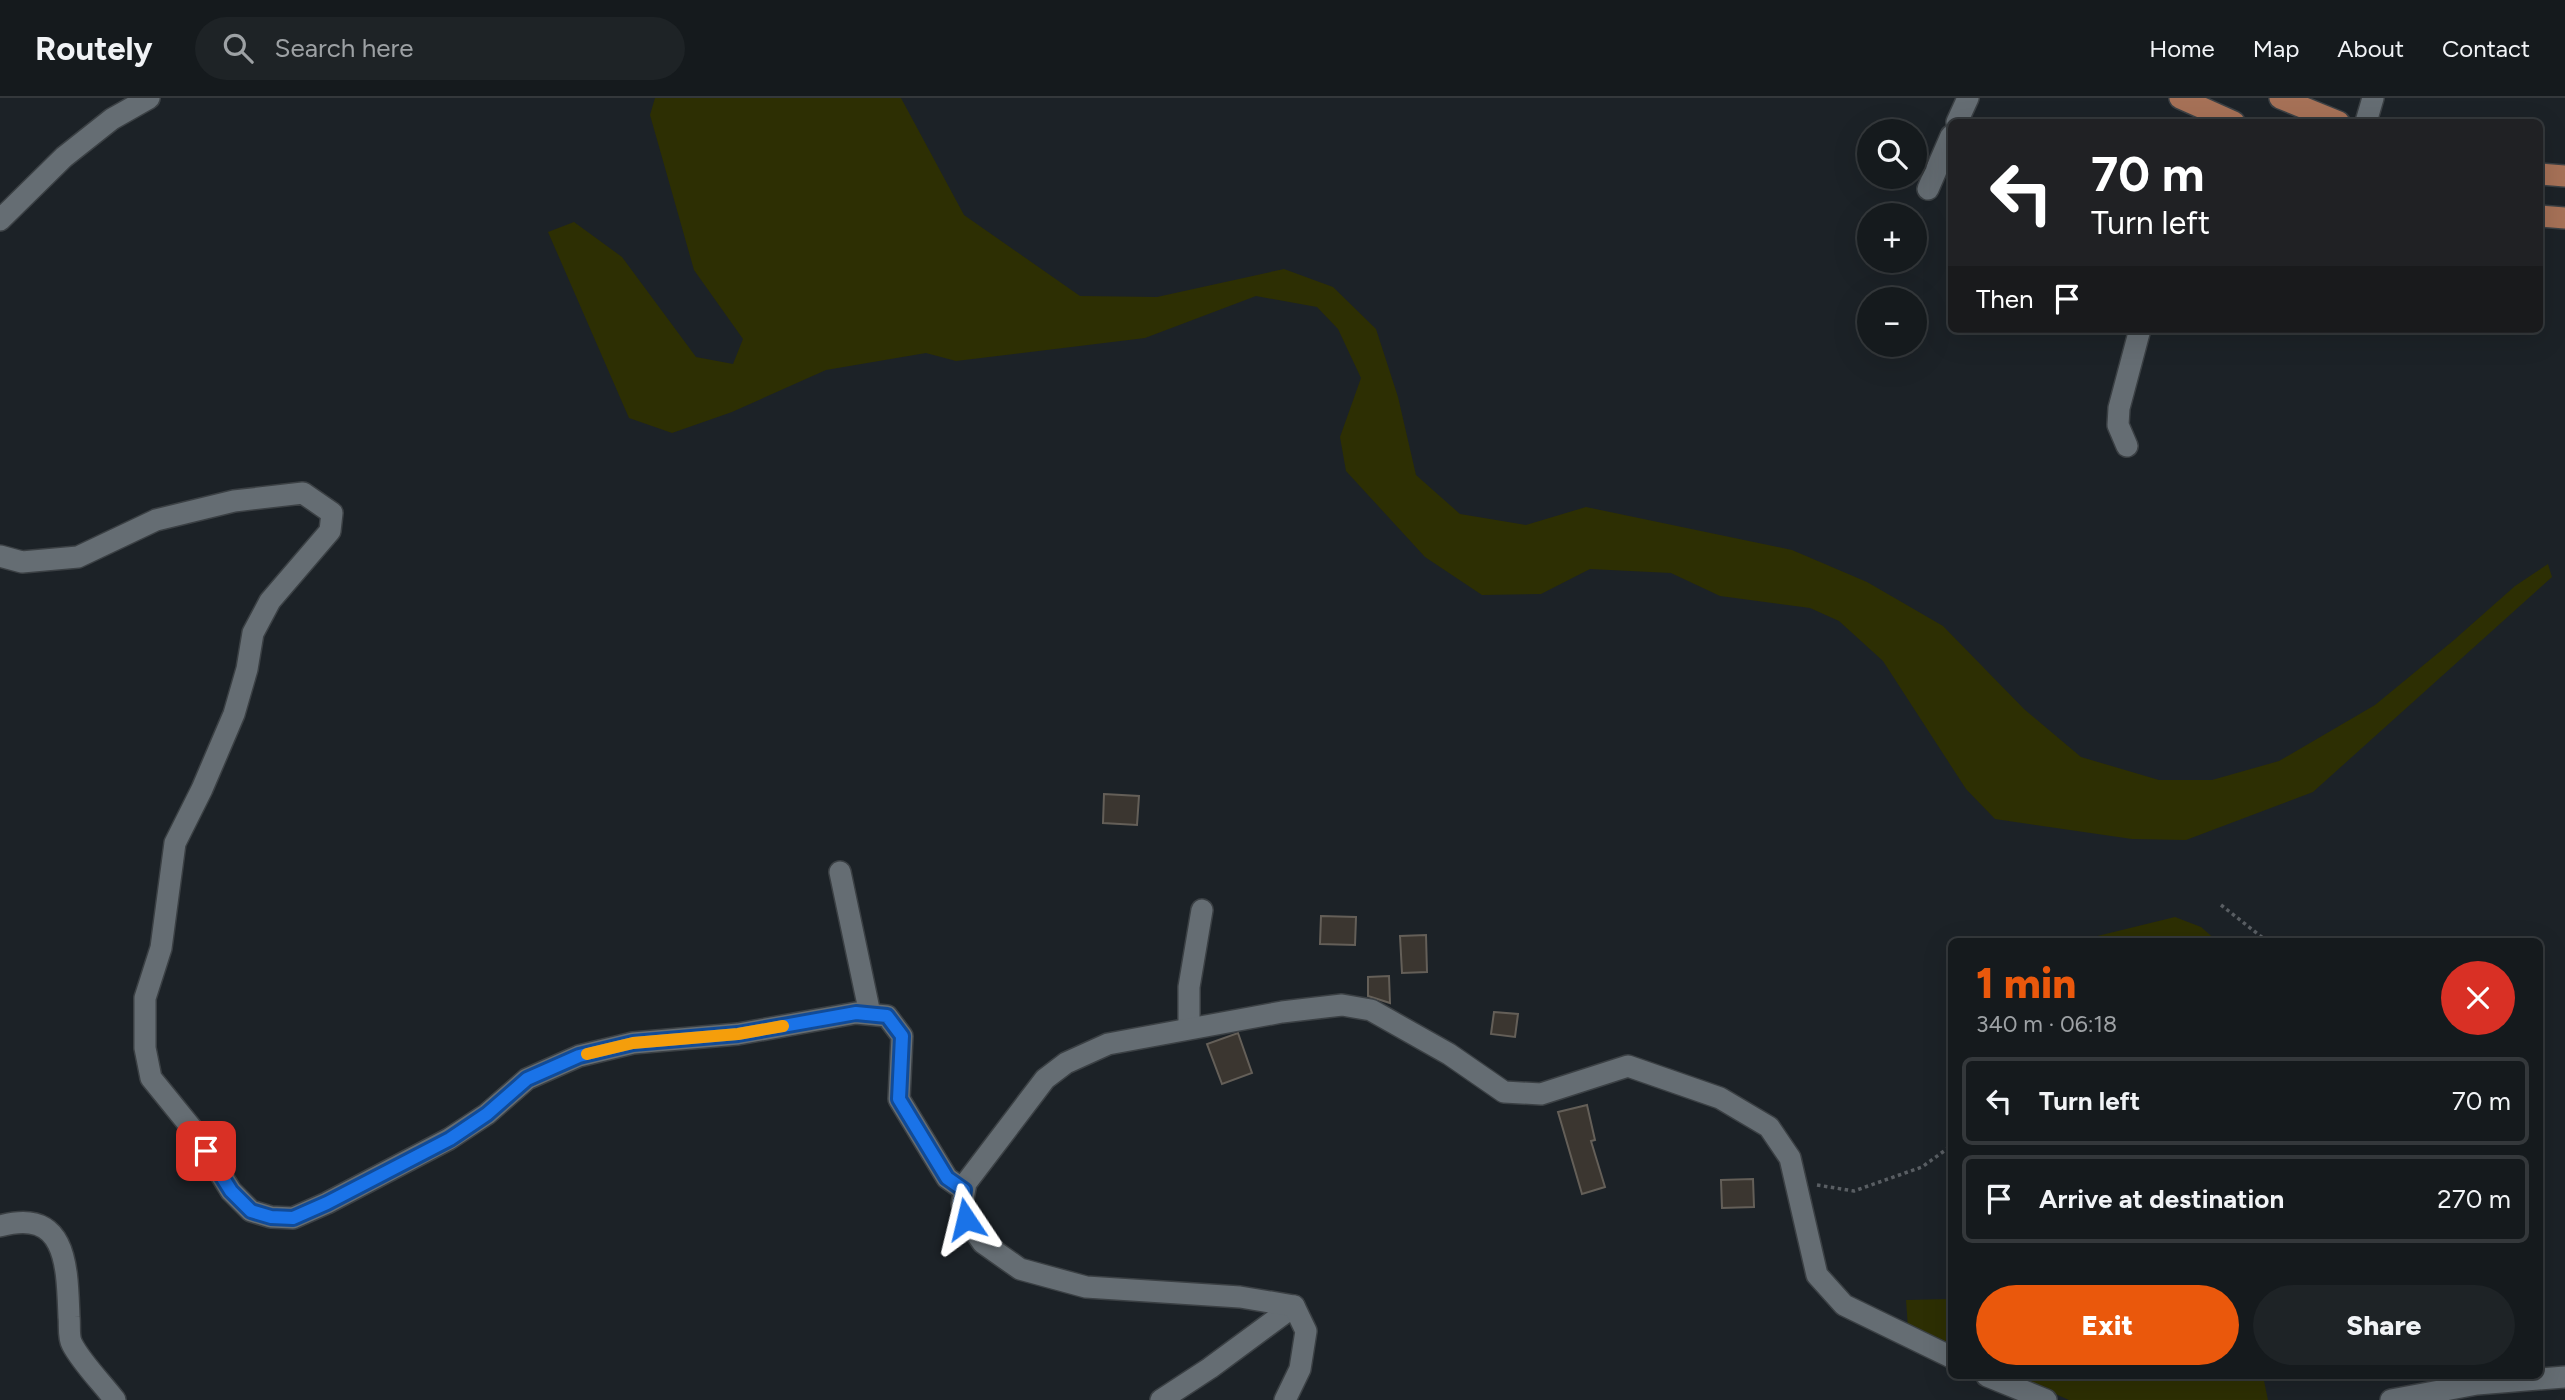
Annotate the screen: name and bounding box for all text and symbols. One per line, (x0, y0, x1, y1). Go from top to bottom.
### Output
search box (195, 17, 685, 80)
text: Routely (35, 29, 153, 68)
icon: search (219, 29, 257, 67)
text: Search here (275, 32, 414, 64)
text: Home (2149, 34, 2215, 63)
text: Map (2253, 34, 2299, 63)
text: About (2337, 34, 2404, 63)
text: Contact (2442, 34, 2530, 63)
map controls (1857, 119, 1927, 357)
button: search (1857, 119, 1927, 189)
text: 70 m (2091, 144, 2204, 203)
icon: left (1976, 147, 2067, 238)
button: + (1857, 203, 1927, 273)
text: Turn left (2091, 204, 2210, 242)
icon: arrive (2048, 280, 2086, 318)
text: Then (1976, 283, 2034, 315)
button: − (1857, 287, 1927, 357)
text: 1 min (1976, 958, 2076, 1009)
button: close (2441, 961, 2515, 1035)
text: 340 m · 06:18 (1976, 1010, 2117, 1038)
icon: left (1980, 1082, 2018, 1120)
text: Turn left (2039, 1085, 2140, 1117)
text: 70 m (2452, 1085, 2511, 1117)
pin (176, 1121, 236, 1181)
icon: arrive (187, 1132, 225, 1170)
icon: arrive (1980, 1180, 2018, 1218)
position arrow (929, 1182, 1003, 1256)
text: Arrive at destination (2039, 1183, 2284, 1215)
text: 270 m (2437, 1183, 2511, 1215)
button: Exit (1976, 1285, 2239, 1365)
button: Share (2253, 1285, 2515, 1365)

